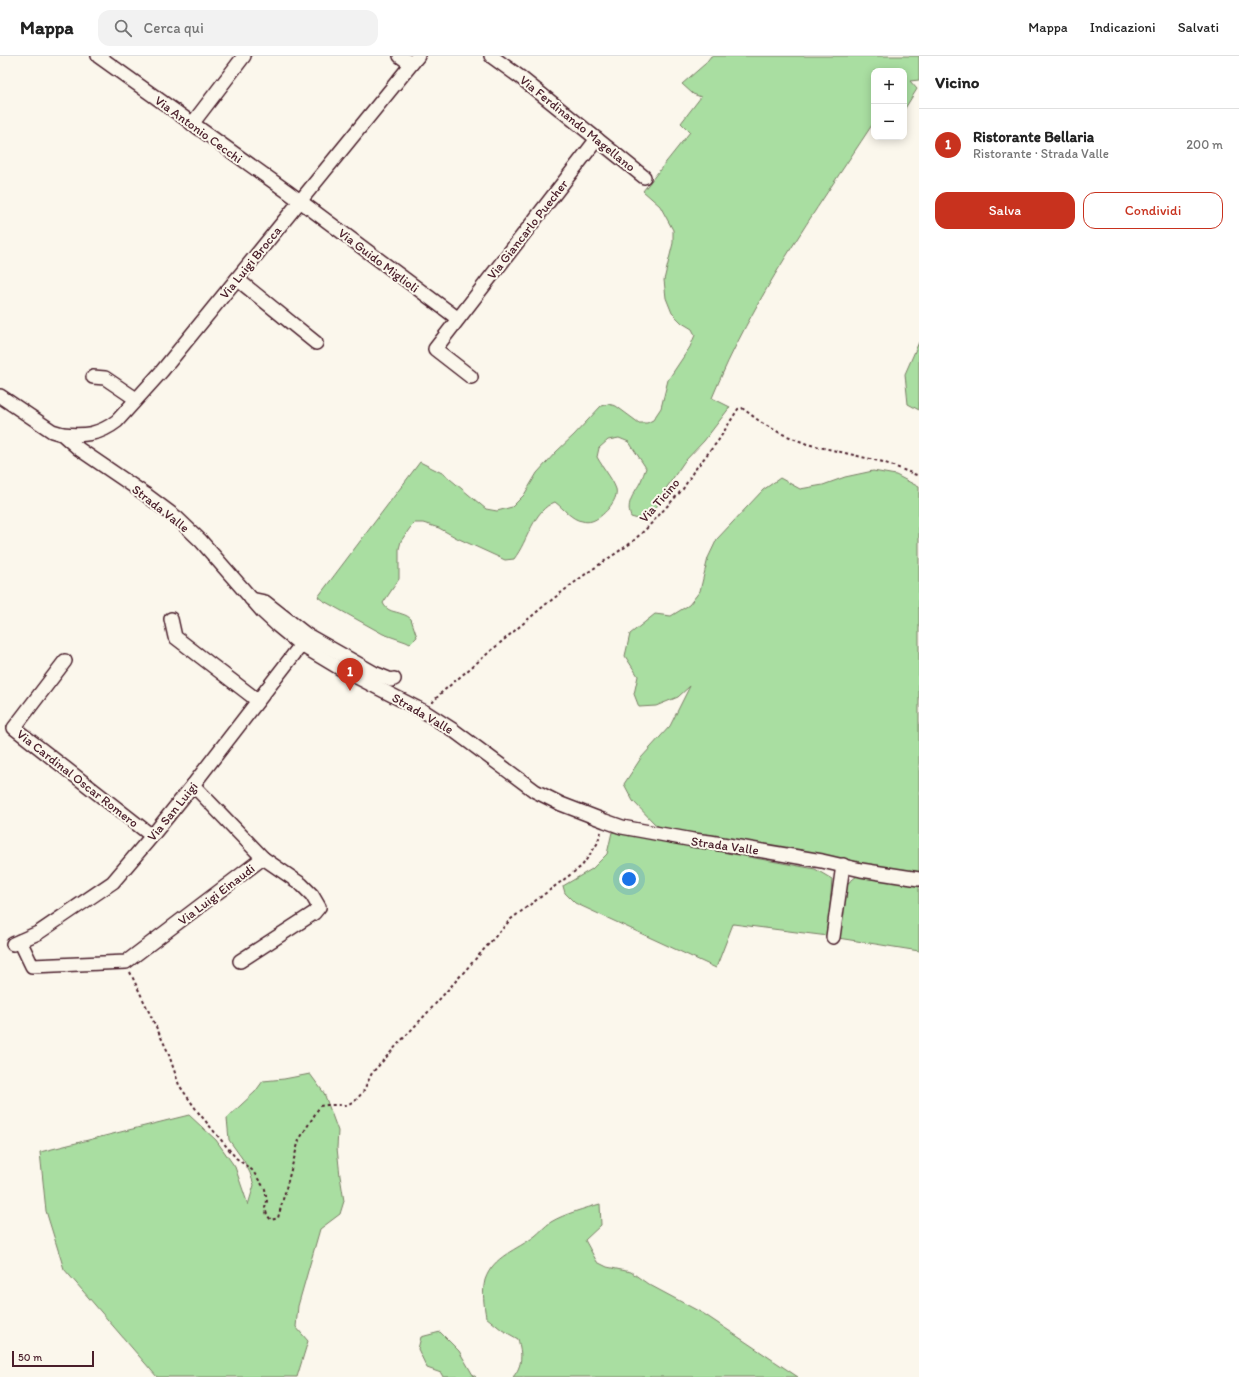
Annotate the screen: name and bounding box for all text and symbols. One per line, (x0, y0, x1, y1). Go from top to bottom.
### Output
search box (98, 10, 378, 46)
text: Mappa (20, 16, 74, 39)
icon: search (112, 17, 134, 39)
text: Cerca qui (144, 19, 204, 37)
text: Mappa (1028, 19, 1068, 36)
text: Indicazioni (1090, 19, 1156, 36)
text: Salvati (1178, 19, 1219, 36)
map controls (871, 68, 907, 140)
button: + (871, 68, 907, 104)
street label: Via Ferdinando Magellano (517, 72, 639, 175)
text: Vicino (935, 72, 979, 92)
street label: Via Antonio Cecchi (152, 93, 245, 166)
button: − (871, 104, 907, 140)
text: Ristorante Bellaria (973, 128, 1094, 146)
text: 1 (945, 137, 951, 152)
text: 200 m (1186, 137, 1223, 152)
text: Ristorante · Strada Valle (973, 146, 1109, 161)
street label: Via Giancarlo Puecher (484, 176, 572, 282)
button: Salva (935, 192, 1075, 229)
button: Condividi (1083, 192, 1223, 229)
street label: Via Luigi Brocca (216, 223, 284, 302)
street label: Via Guido Miglioli (335, 225, 422, 296)
street label: Via Ticino (636, 475, 683, 526)
street label: Strada Valle (129, 481, 192, 535)
pin: 1 (337, 658, 363, 691)
street label: Strada Valle (389, 690, 456, 737)
street label: Via Cardinal Oscar Romero (14, 726, 142, 831)
street label: Via San Luigi (144, 779, 201, 844)
street label: Strada Valle (690, 833, 760, 858)
street label: Via Luigi Einaudi (175, 861, 258, 928)
your location (619, 869, 639, 889)
scale bar (12, 1349, 94, 1368)
text: 50 m (18, 1351, 42, 1364)

